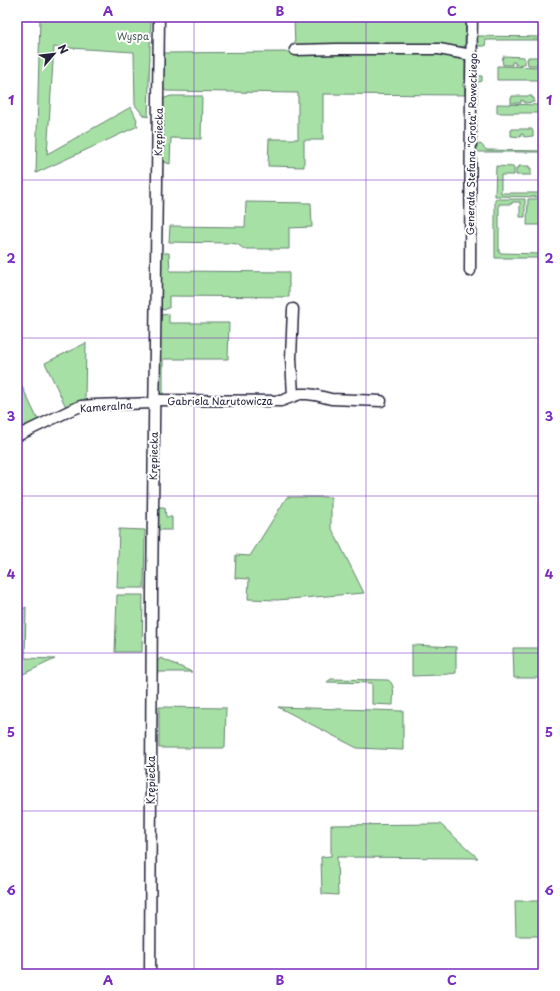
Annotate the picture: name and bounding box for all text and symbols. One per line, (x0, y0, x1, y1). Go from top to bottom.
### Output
text: A (103, 1, 113, 20)
text: B (276, 1, 285, 20)
text: C (447, 1, 457, 20)
park label: Wyspa (117, 28, 150, 44)
north arrow (34, 34, 74, 74)
text: N (54, 41, 73, 57)
street label: Generała Stefana "Grota" Roweckiego (462, 52, 480, 235)
text: 1 (8, 90, 14, 109)
text: 1 (546, 90, 552, 109)
street label: Krępiecka (150, 107, 166, 156)
text: 2 (6, 248, 16, 267)
text: 2 (544, 248, 554, 267)
street label: Gabriela Narutowicza (167, 393, 273, 408)
street label: Kameralna (79, 397, 133, 415)
text: 3 (7, 406, 16, 425)
text: 3 (545, 406, 554, 425)
street label: Krępiecka (145, 431, 161, 480)
text: 4 (7, 564, 16, 583)
text: 4 (545, 564, 554, 583)
text: 5 (7, 722, 15, 741)
text: 5 (545, 722, 553, 741)
street label: Krępiecka (143, 755, 158, 804)
text: 6 (6, 880, 16, 899)
text: 6 (544, 880, 554, 899)
text: A (103, 970, 113, 989)
text: B (276, 970, 285, 989)
text: C (447, 970, 457, 989)

